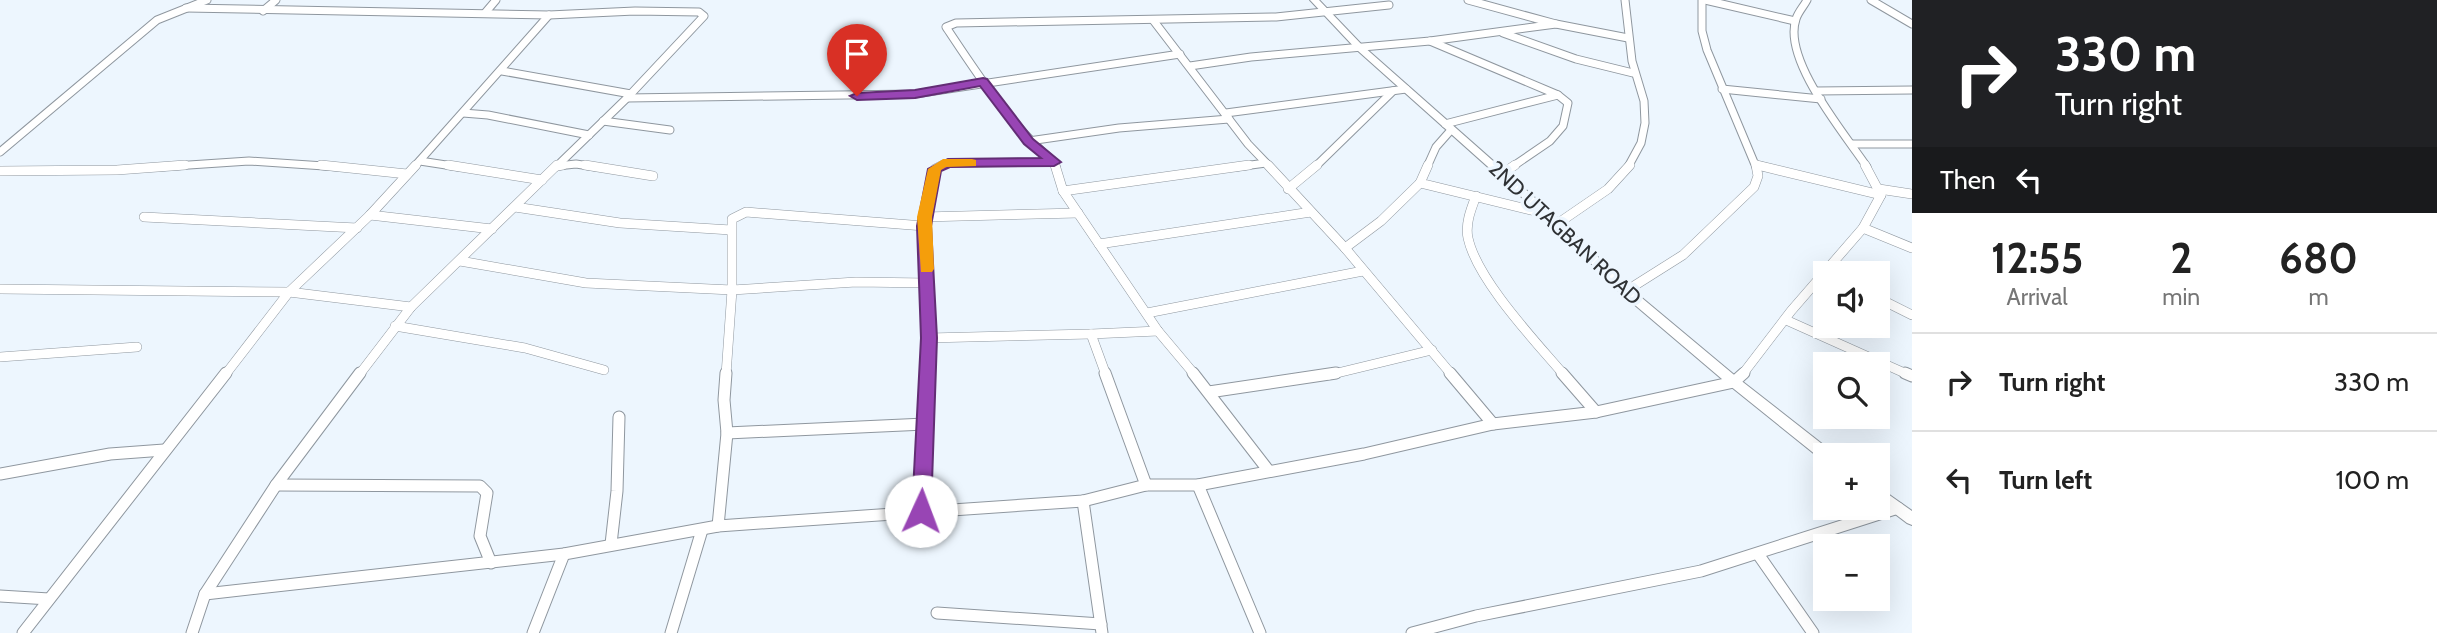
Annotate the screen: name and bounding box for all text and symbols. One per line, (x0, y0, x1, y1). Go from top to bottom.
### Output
pin (827, 24, 887, 96)
text: 330 m (2055, 24, 2196, 83)
icon: right (1940, 28, 2031, 119)
icon: arrive (838, 35, 876, 73)
text: Turn right (2055, 84, 2182, 123)
street label: 2ND UTAGBAN ROAD (1484, 155, 1647, 310)
icon: left (2010, 161, 2048, 199)
text: Then (1940, 164, 1996, 196)
text: 12:55 (1991, 232, 2083, 284)
text: 2 (2170, 232, 2192, 284)
text: 680 (2279, 232, 2358, 284)
map controls (1813, 261, 1890, 611)
button: sound (1813, 261, 1890, 338)
text: Arrival (2007, 283, 2068, 311)
text: min (2162, 283, 2200, 311)
text: m (2309, 283, 2329, 311)
button: search (1813, 352, 1890, 429)
icon: right (1940, 363, 1978, 401)
text: Turn right (1999, 366, 2105, 398)
text: 330 m (2334, 366, 2409, 398)
button: + (1813, 443, 1890, 520)
icon: left (1940, 461, 1978, 499)
text: Turn left (1999, 464, 2092, 496)
text: 100 m (2336, 464, 2409, 496)
position arrow (884, 474, 958, 548)
button: − (1813, 534, 1890, 611)

